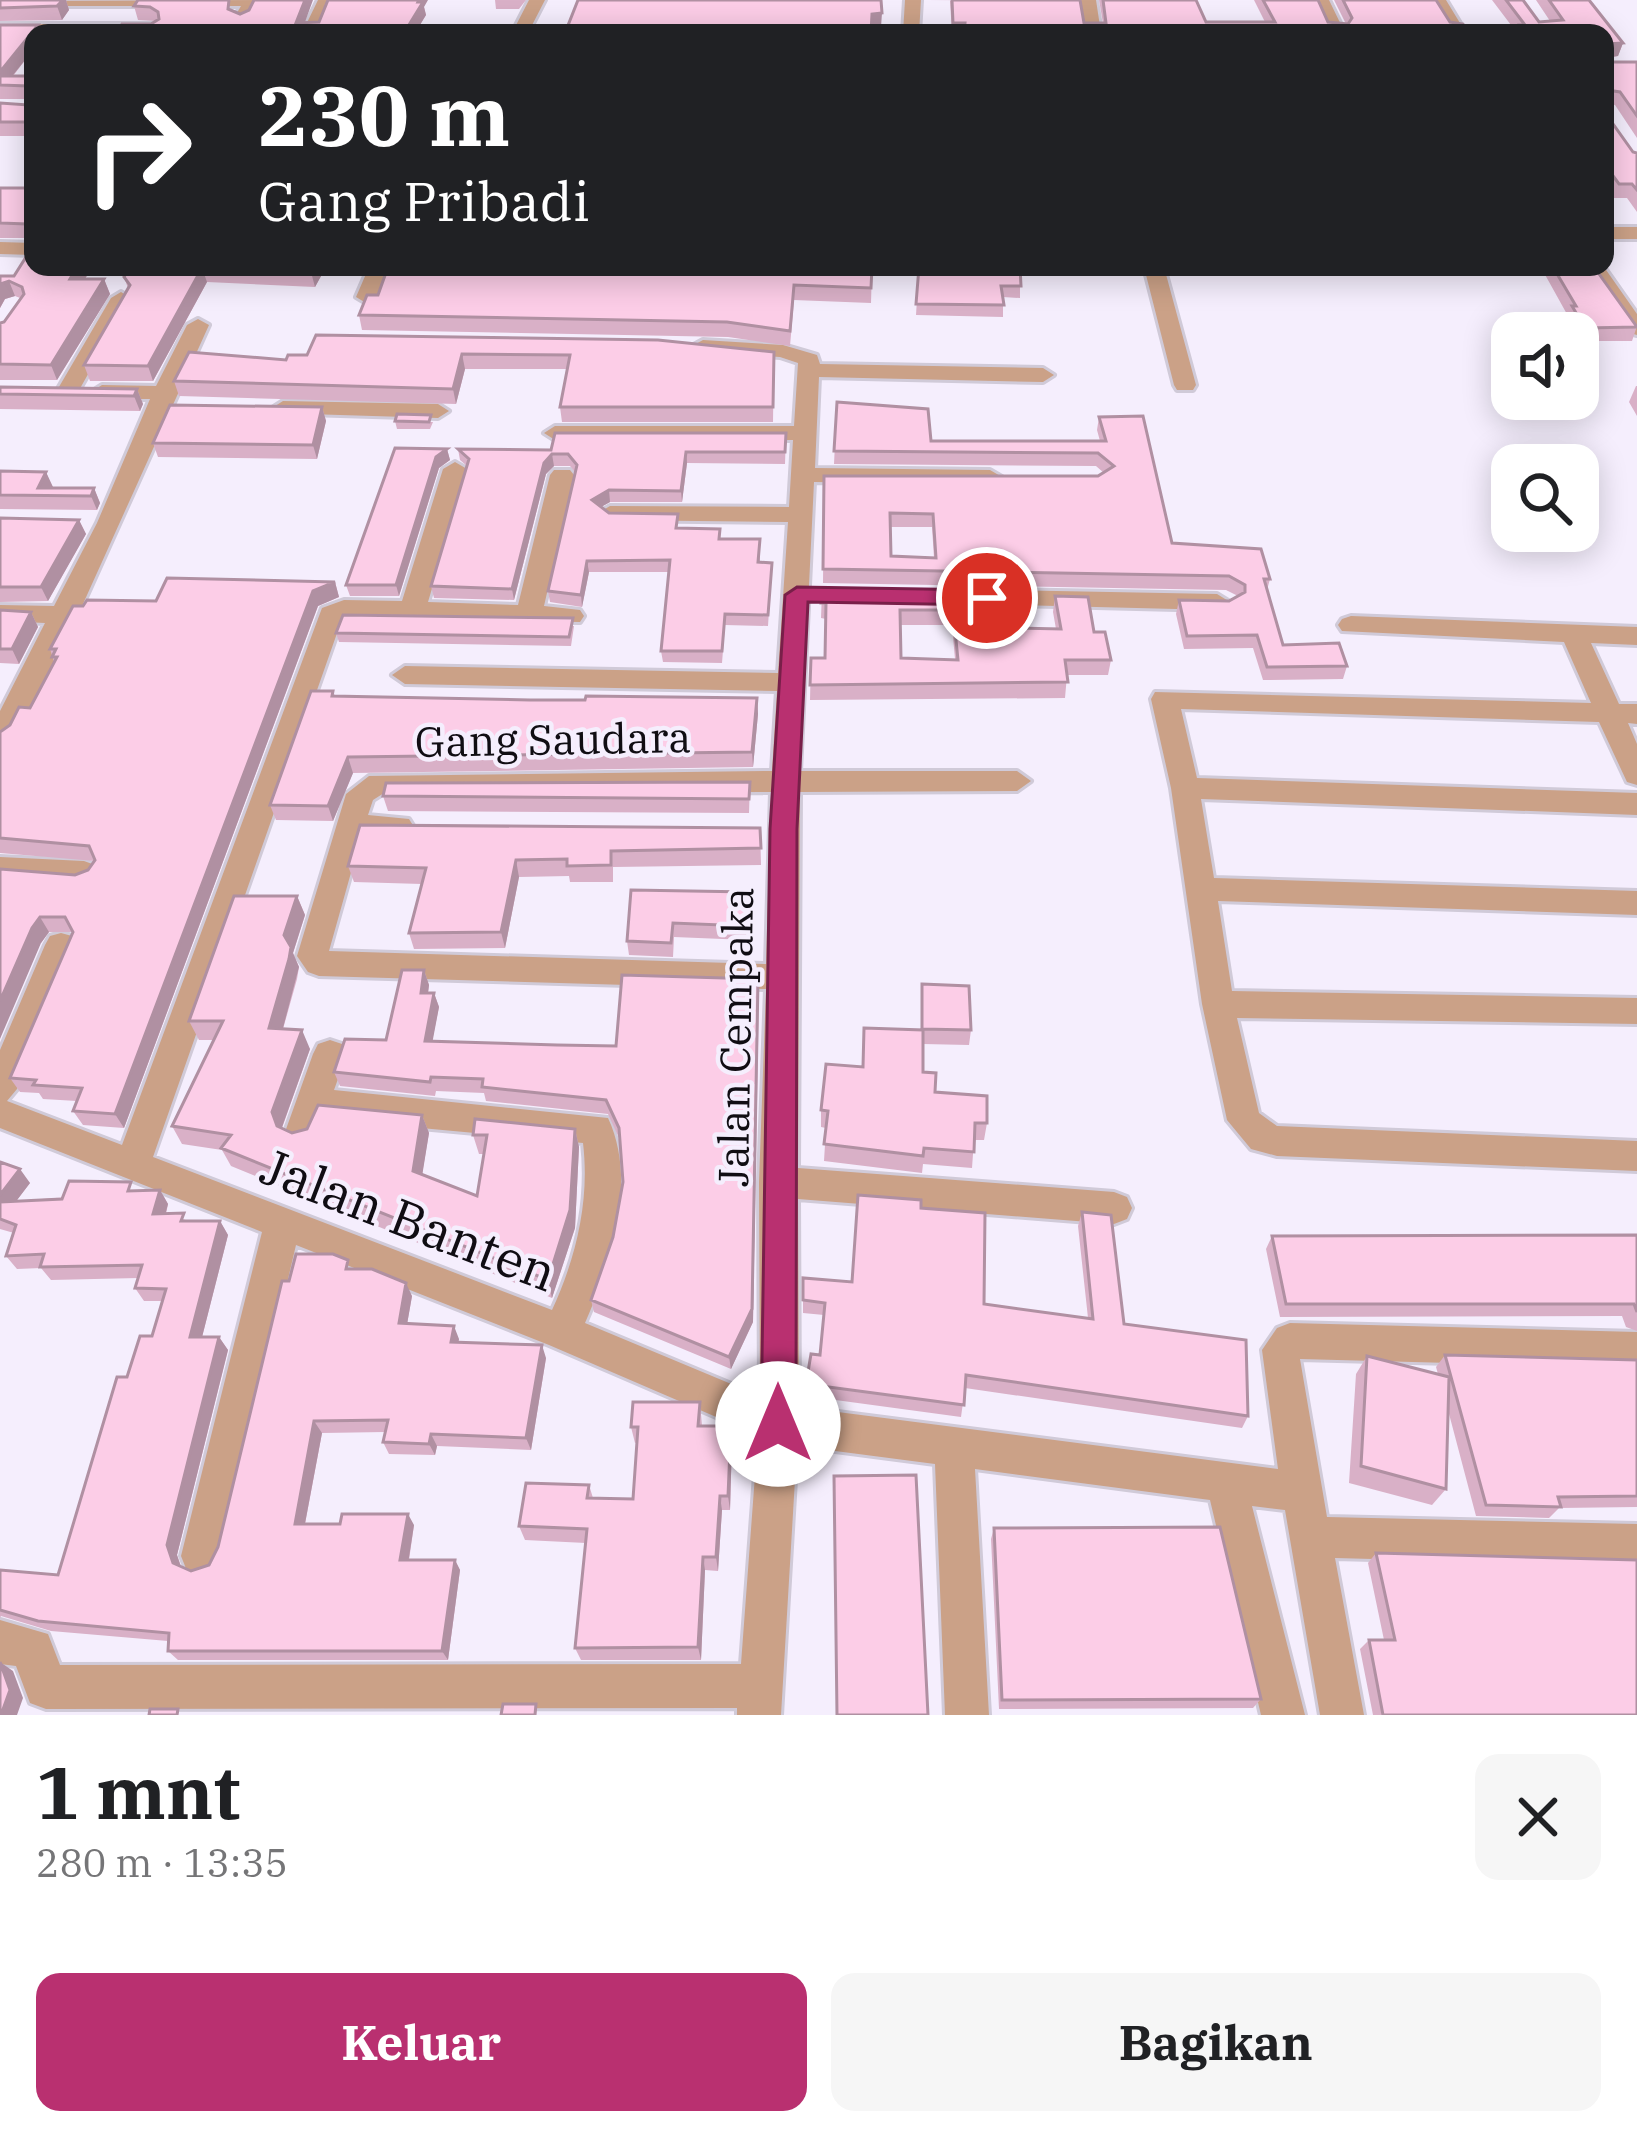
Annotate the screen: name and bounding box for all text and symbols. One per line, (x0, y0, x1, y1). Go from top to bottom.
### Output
text: 230 m (258, 60, 510, 169)
icon: right (60, 72, 216, 228)
text: Gang Pribadi (258, 166, 590, 236)
map controls (1491, 312, 1599, 552)
button: sound (1491, 312, 1599, 420)
button: search (1491, 444, 1599, 552)
pin (936, 547, 1038, 649)
icon: arrive (954, 565, 1020, 631)
street label: Gang Saudara (414, 709, 692, 769)
street label: Jalan Cempaka (705, 887, 765, 1187)
street label: Jalan Banten (252, 1132, 566, 1306)
position arrow (715, 1361, 841, 1487)
text: 1 mnt (36, 1745, 240, 1839)
button: close (1475, 1754, 1601, 1880)
text: 280 m · 13:35 (36, 1837, 288, 1888)
button: Keluar (36, 1973, 807, 2111)
button: Bagikan (831, 1973, 1601, 2111)

